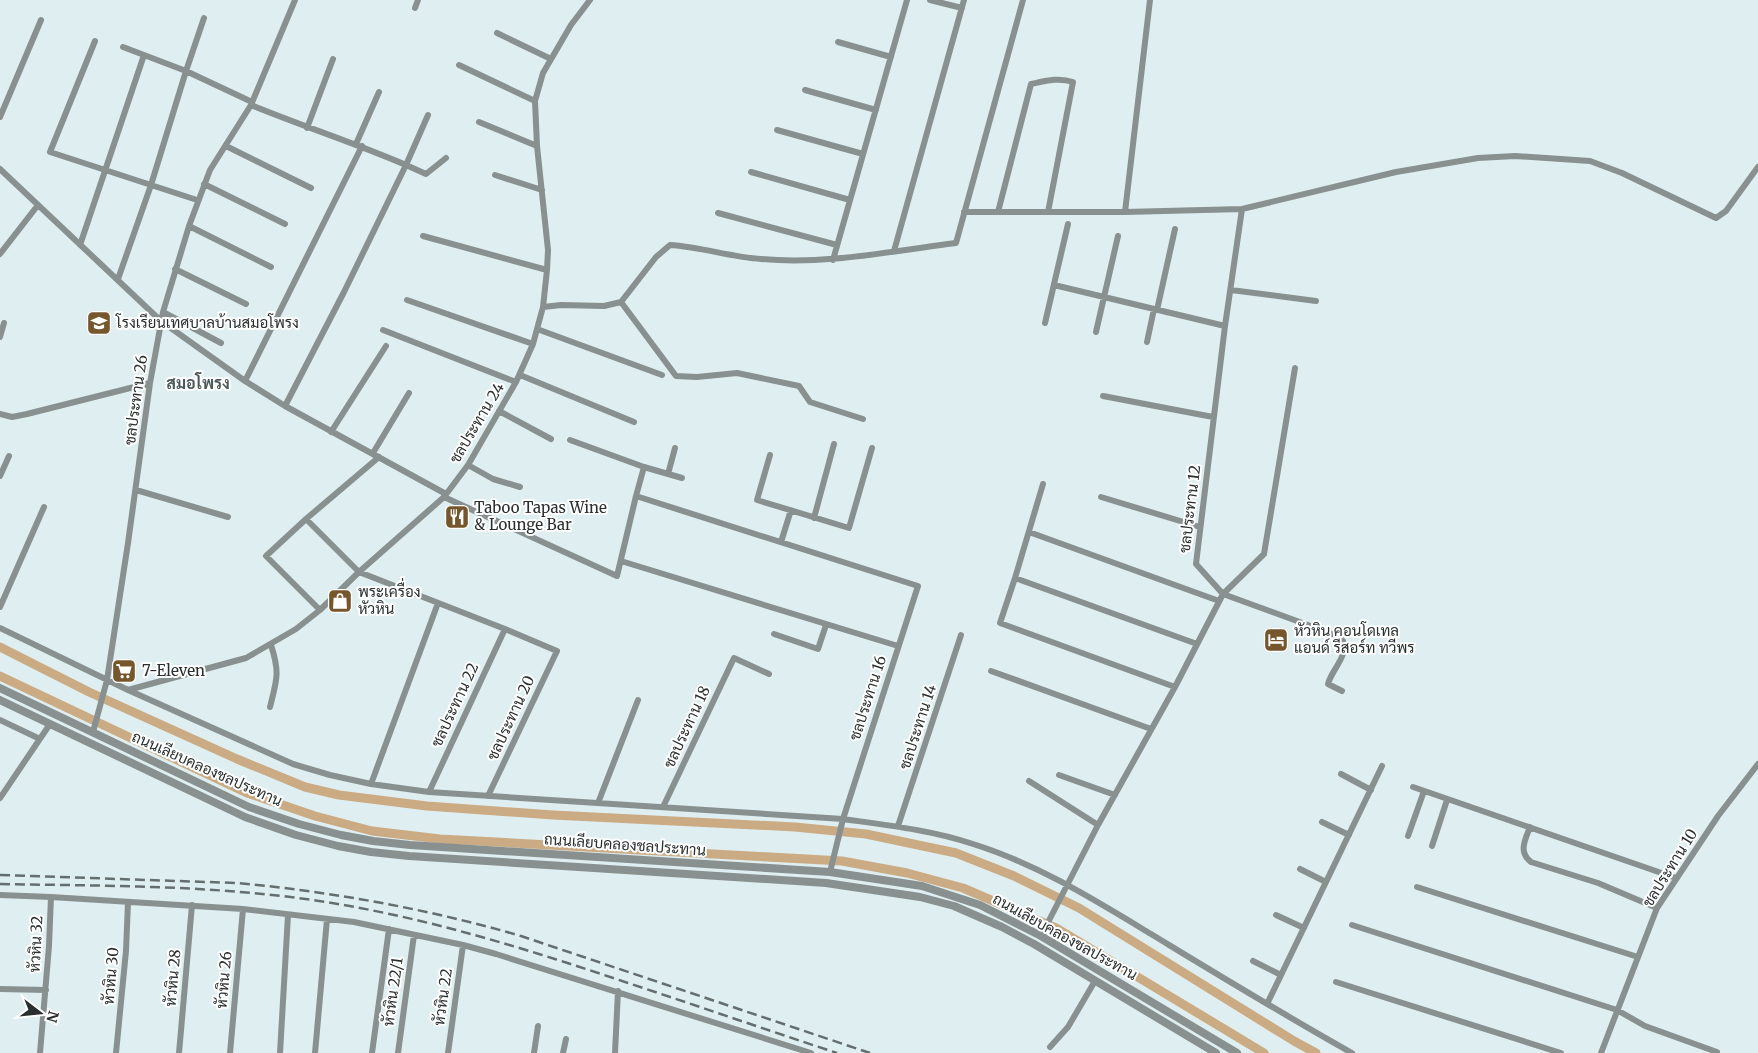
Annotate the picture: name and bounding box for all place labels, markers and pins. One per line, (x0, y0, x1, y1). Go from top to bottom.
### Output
school or university icon: โรงเรียนเทศบาลบ้านสมอโพรง (86, 310, 112, 336)
place label: โรงเรียนเทศบาลบ้านสมอโพรง (115, 313, 299, 332)
place label: Taboo Tapas Wine & Lounge Bar (474, 498, 607, 534)
restaurant icon: Taboo Tapas Wine & Lounge Bar (444, 504, 470, 530)
place label: พระเครื่อง หัวหิน (358, 577, 421, 618)
shop icon: พระเครื่อง หัวหิน (327, 588, 353, 614)
place label: หัวหิน คอนโดเทล แอนด์ รีสอร์ท ทวีพร (1294, 621, 1415, 657)
hotel icon: หัวหิน คอนโดเทล แอนด์ รีสอร์ท ทวีพร (1263, 627, 1289, 653)
supermarket icon: 7-Eleven (111, 658, 137, 684)
place label: 7-Eleven (142, 661, 205, 680)

